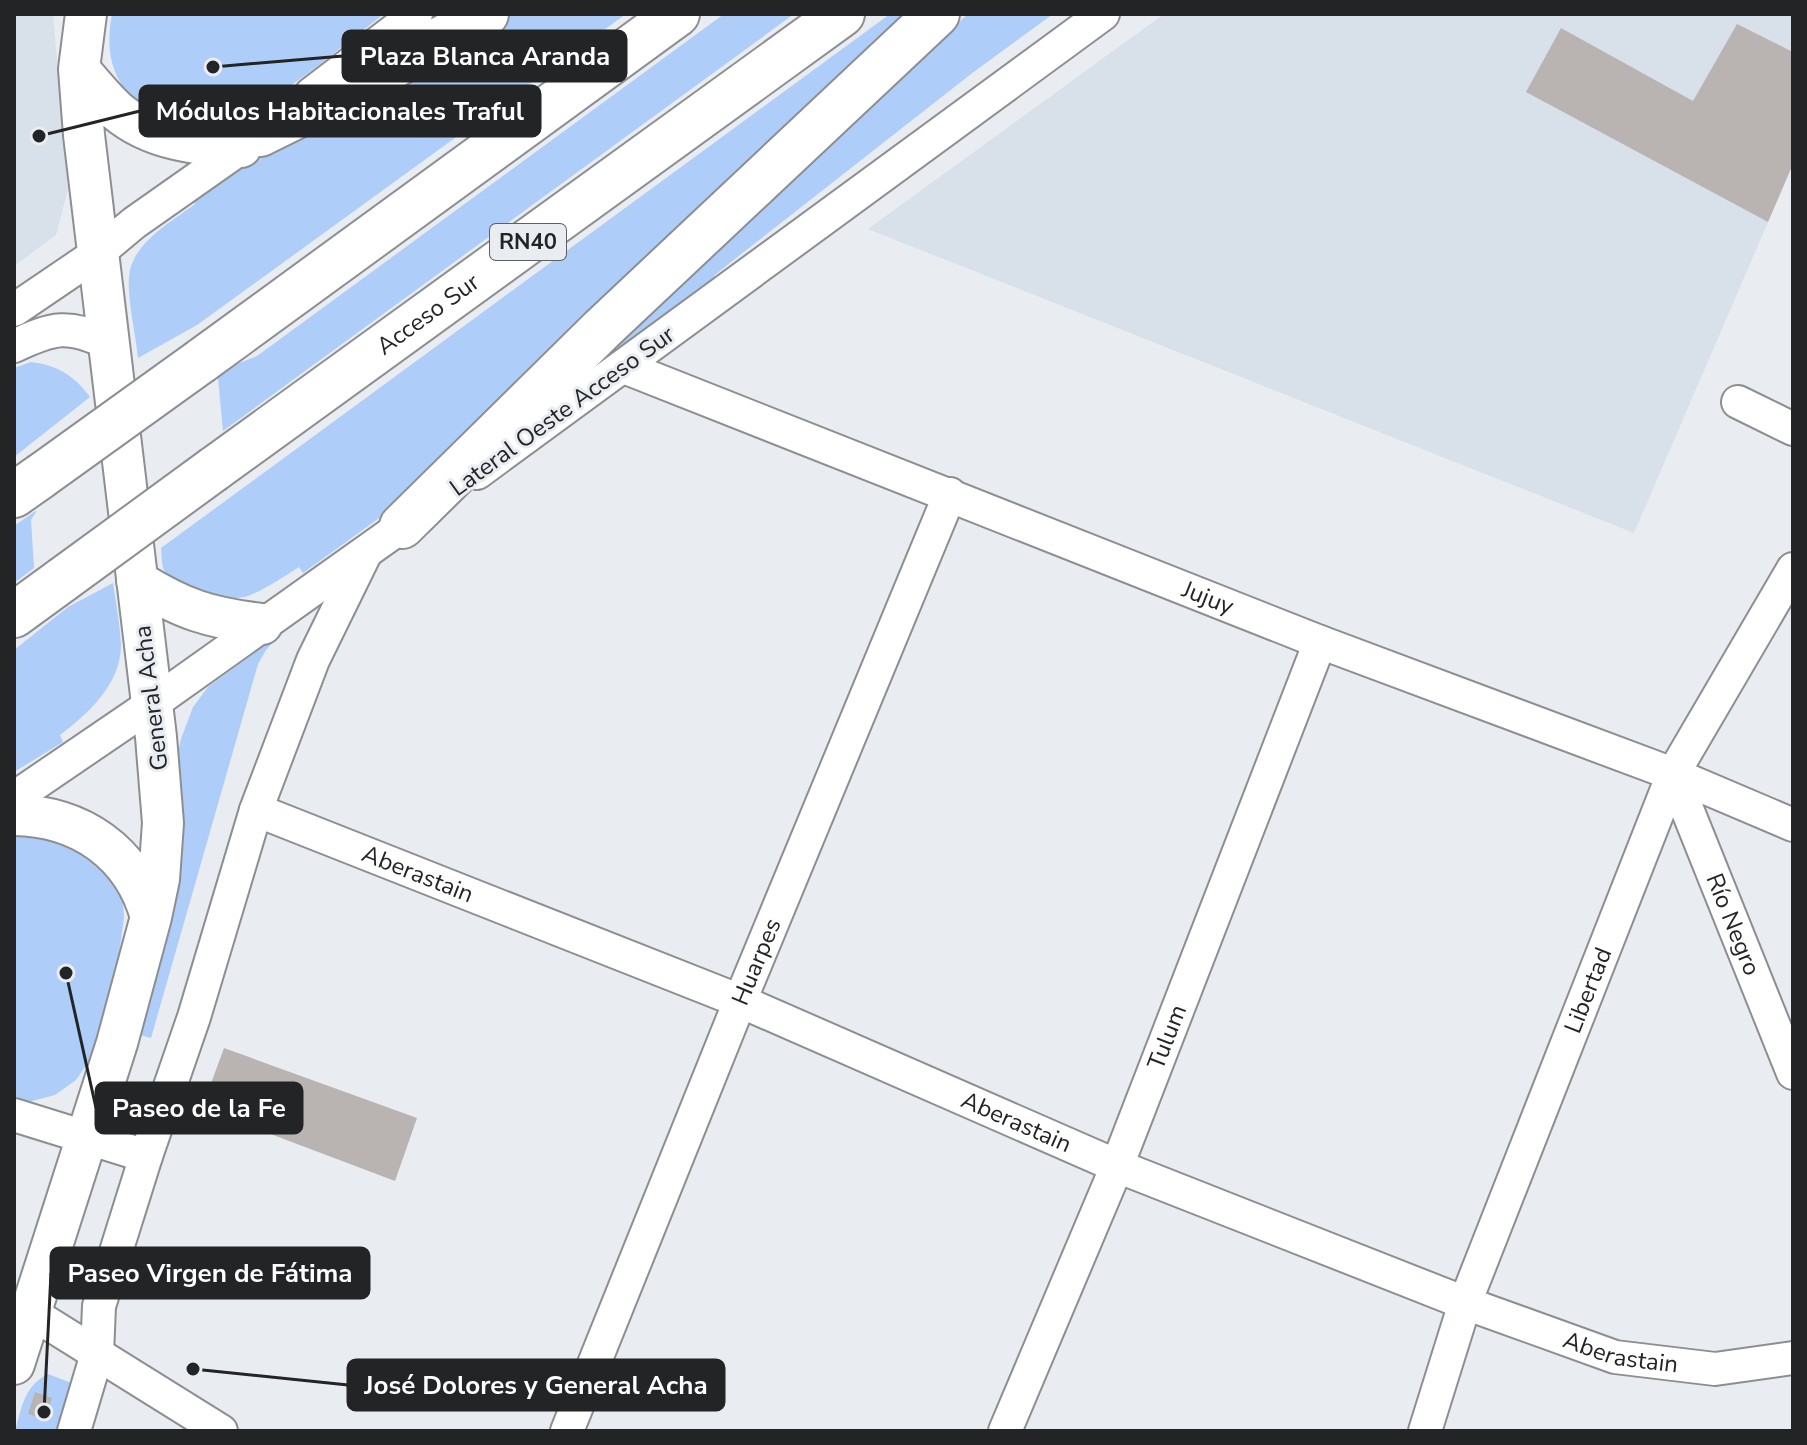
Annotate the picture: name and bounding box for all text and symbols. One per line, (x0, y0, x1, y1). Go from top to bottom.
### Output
callout: Plaza Blanca Aranda (343, 31, 626, 81)
text: Plaza Blanca Aranda (360, 39, 610, 74)
callout: Módulos Habitacionales Traful (140, 86, 540, 136)
text: Módulos Habitacionales Traful (156, 94, 525, 129)
road number: RN40 (490, 224, 566, 260)
street label: Acceso Sur (370, 266, 486, 362)
street label: Lateral Oeste Acceso Sur (443, 318, 681, 504)
street label: Jujuy (1177, 573, 1239, 623)
street label: General Acha (126, 624, 176, 772)
street label: Aberastain (357, 837, 478, 910)
street label: Río Negro (1698, 868, 1768, 980)
street label: Huarpes (724, 913, 789, 1010)
street label: Libertad (1557, 943, 1619, 1038)
street label: Tulum (1140, 1000, 1194, 1074)
callout: Paseo de la Fe (96, 1083, 302, 1133)
street label: Aberastain (956, 1084, 1077, 1160)
text: Paseo de la Fe (112, 1091, 286, 1126)
callout: Paseo Virgen de Fátima (51, 1248, 369, 1298)
text: Paseo Virgen de Fátima (67, 1256, 353, 1291)
street label: Aberastain (1559, 1324, 1680, 1380)
callout: José Dolores y General Acha (348, 1360, 724, 1410)
text: José Dolores y General Acha (363, 1368, 708, 1403)

